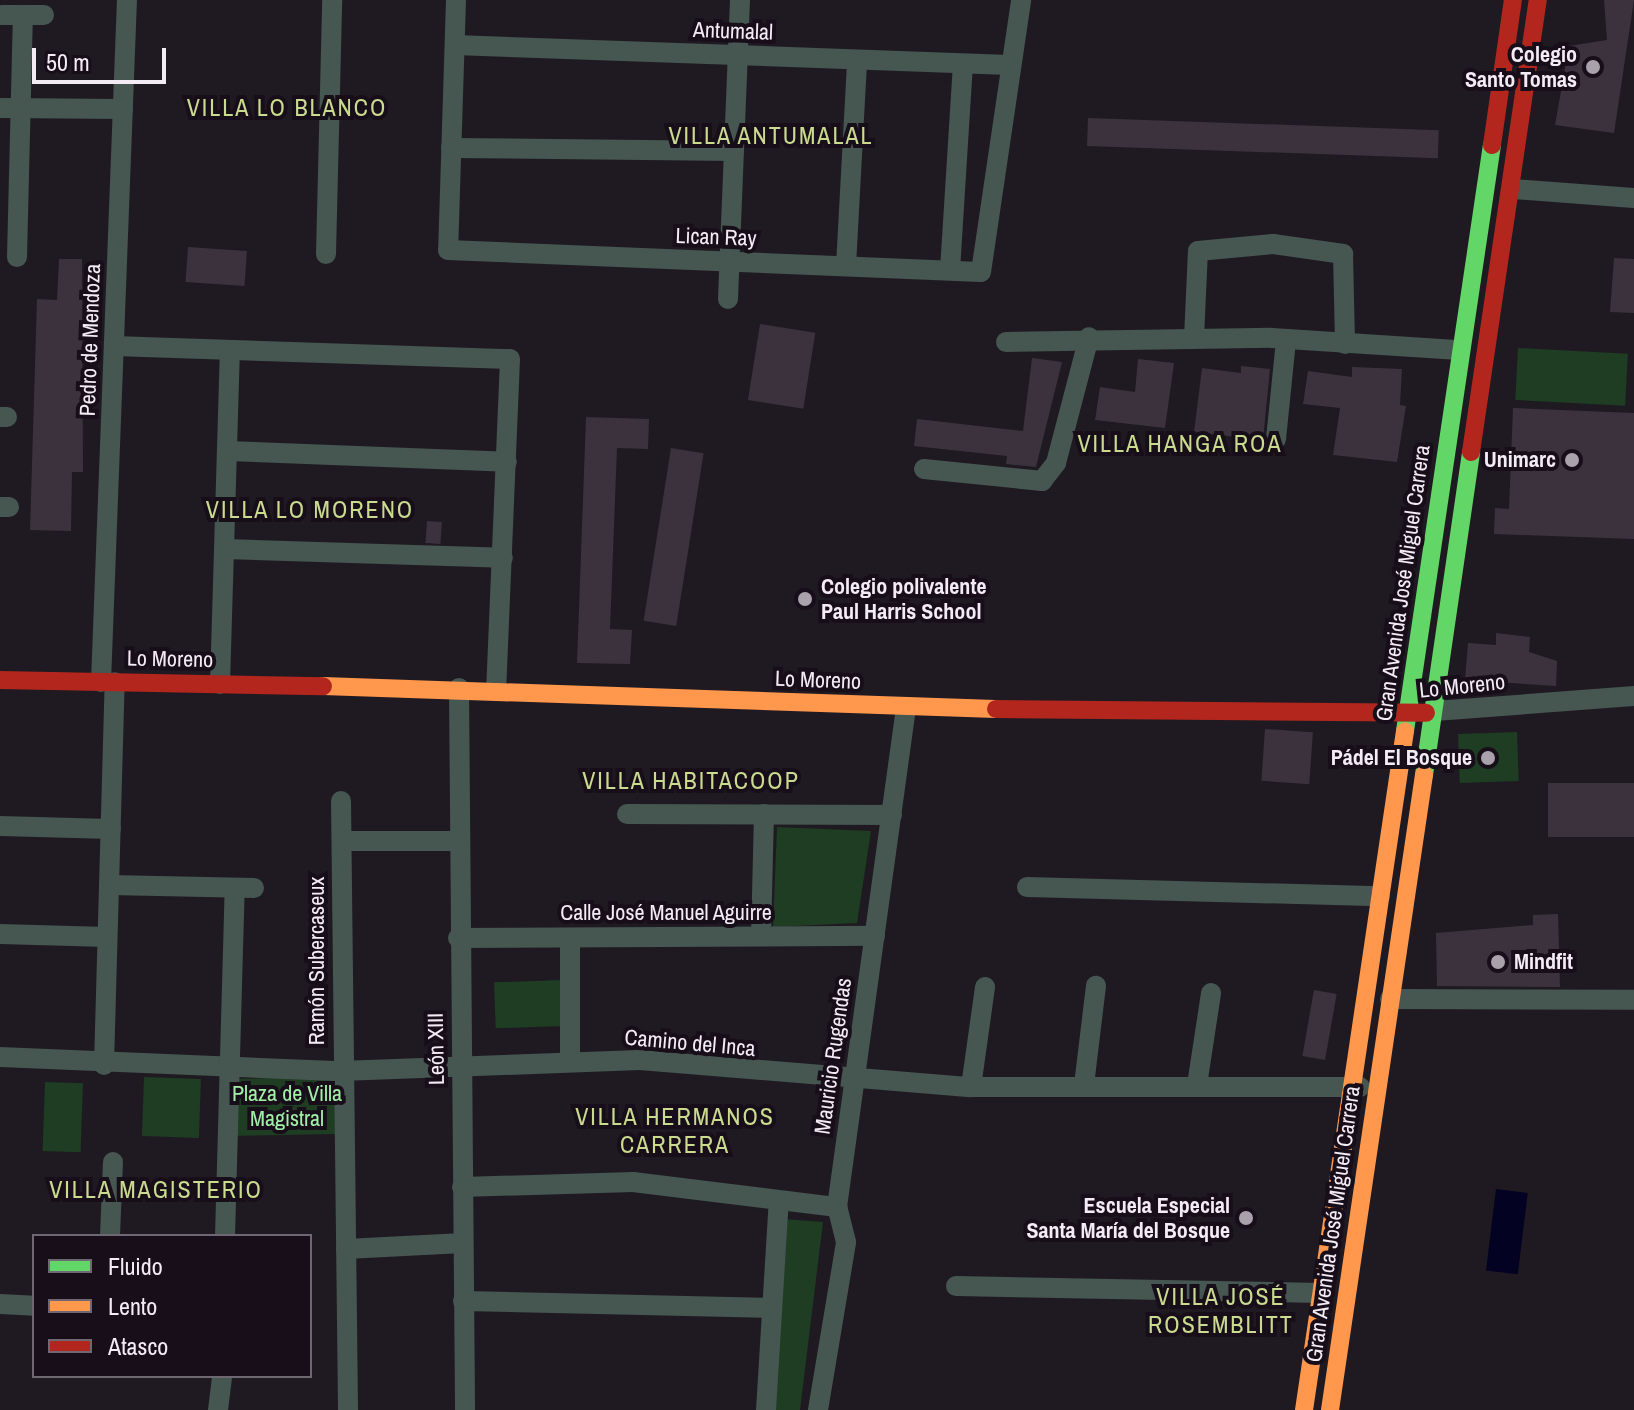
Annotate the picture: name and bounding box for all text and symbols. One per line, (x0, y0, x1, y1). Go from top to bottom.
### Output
street label: Antumalal (692, 16, 774, 46)
scale bar (36, 32, 170, 82)
place label: Colegio Santo Tomas (1465, 41, 1577, 92)
text: 50 m (46, 46, 90, 78)
marker: Colegio Santo Tomas (1584, 58, 1602, 76)
district label: VILLA LO BLANCO (186, 94, 388, 122)
district label: VILLA ANTUMALAL (667, 122, 875, 150)
street label: Lican Ray (675, 222, 757, 252)
street label: Pedro de Mendoza (74, 263, 106, 417)
district label: VILLA HANGA ROA (1076, 430, 1284, 458)
street label: Gran Avenida José Miguel Carrera (1370, 443, 1436, 723)
place label: Unimarc (1484, 447, 1556, 473)
marker: Unimarc (1563, 451, 1581, 469)
district label: VILLA LO MORENO (205, 496, 415, 524)
place label: Colegio polivalente Paul Harris School (821, 573, 986, 624)
marker: Colegio polivalente Paul Harris School (796, 590, 814, 608)
street label: Lo Moreno (127, 645, 213, 673)
street label: Lo Moreno (774, 665, 862, 695)
street label: Lo Moreno (1418, 668, 1506, 704)
place label: Pádel El Bosque (1331, 745, 1472, 771)
marker: Pádel El Bosque (1479, 749, 1497, 767)
district label: VILLA HABITACOOP (582, 767, 800, 795)
street label: Ramón Subercaseux (304, 877, 330, 1045)
street label: Calle José Manuel Aguirre (560, 900, 772, 926)
place label: Mindfit (1514, 949, 1573, 975)
marker: Mindfit (1489, 953, 1507, 971)
street label: Mauricio Rugendas (809, 976, 857, 1136)
street label: León XIII (422, 1013, 450, 1085)
street label: Camino del Inca (623, 1024, 757, 1062)
park label: Plaza de Villa Magistral (232, 1080, 342, 1132)
street label: Gran Avenida José Miguel Carrera (1300, 1084, 1366, 1364)
district label: VILLA HERMANOS CARRERA (575, 1103, 775, 1159)
district label: VILLA MAGISTERIO (49, 1176, 263, 1204)
place label: Escuela Especial Santa María del Bosque (1026, 1192, 1230, 1244)
marker: Escuela Especial Santa María del Bosque (1237, 1209, 1255, 1227)
legend (32, 1234, 312, 1378)
text: Fluido (108, 1250, 163, 1282)
district label: VILLA JOSÉ ROSEMBLITT (1148, 1283, 1294, 1339)
text: Lento (108, 1290, 157, 1322)
text: Atasco (108, 1330, 168, 1362)

